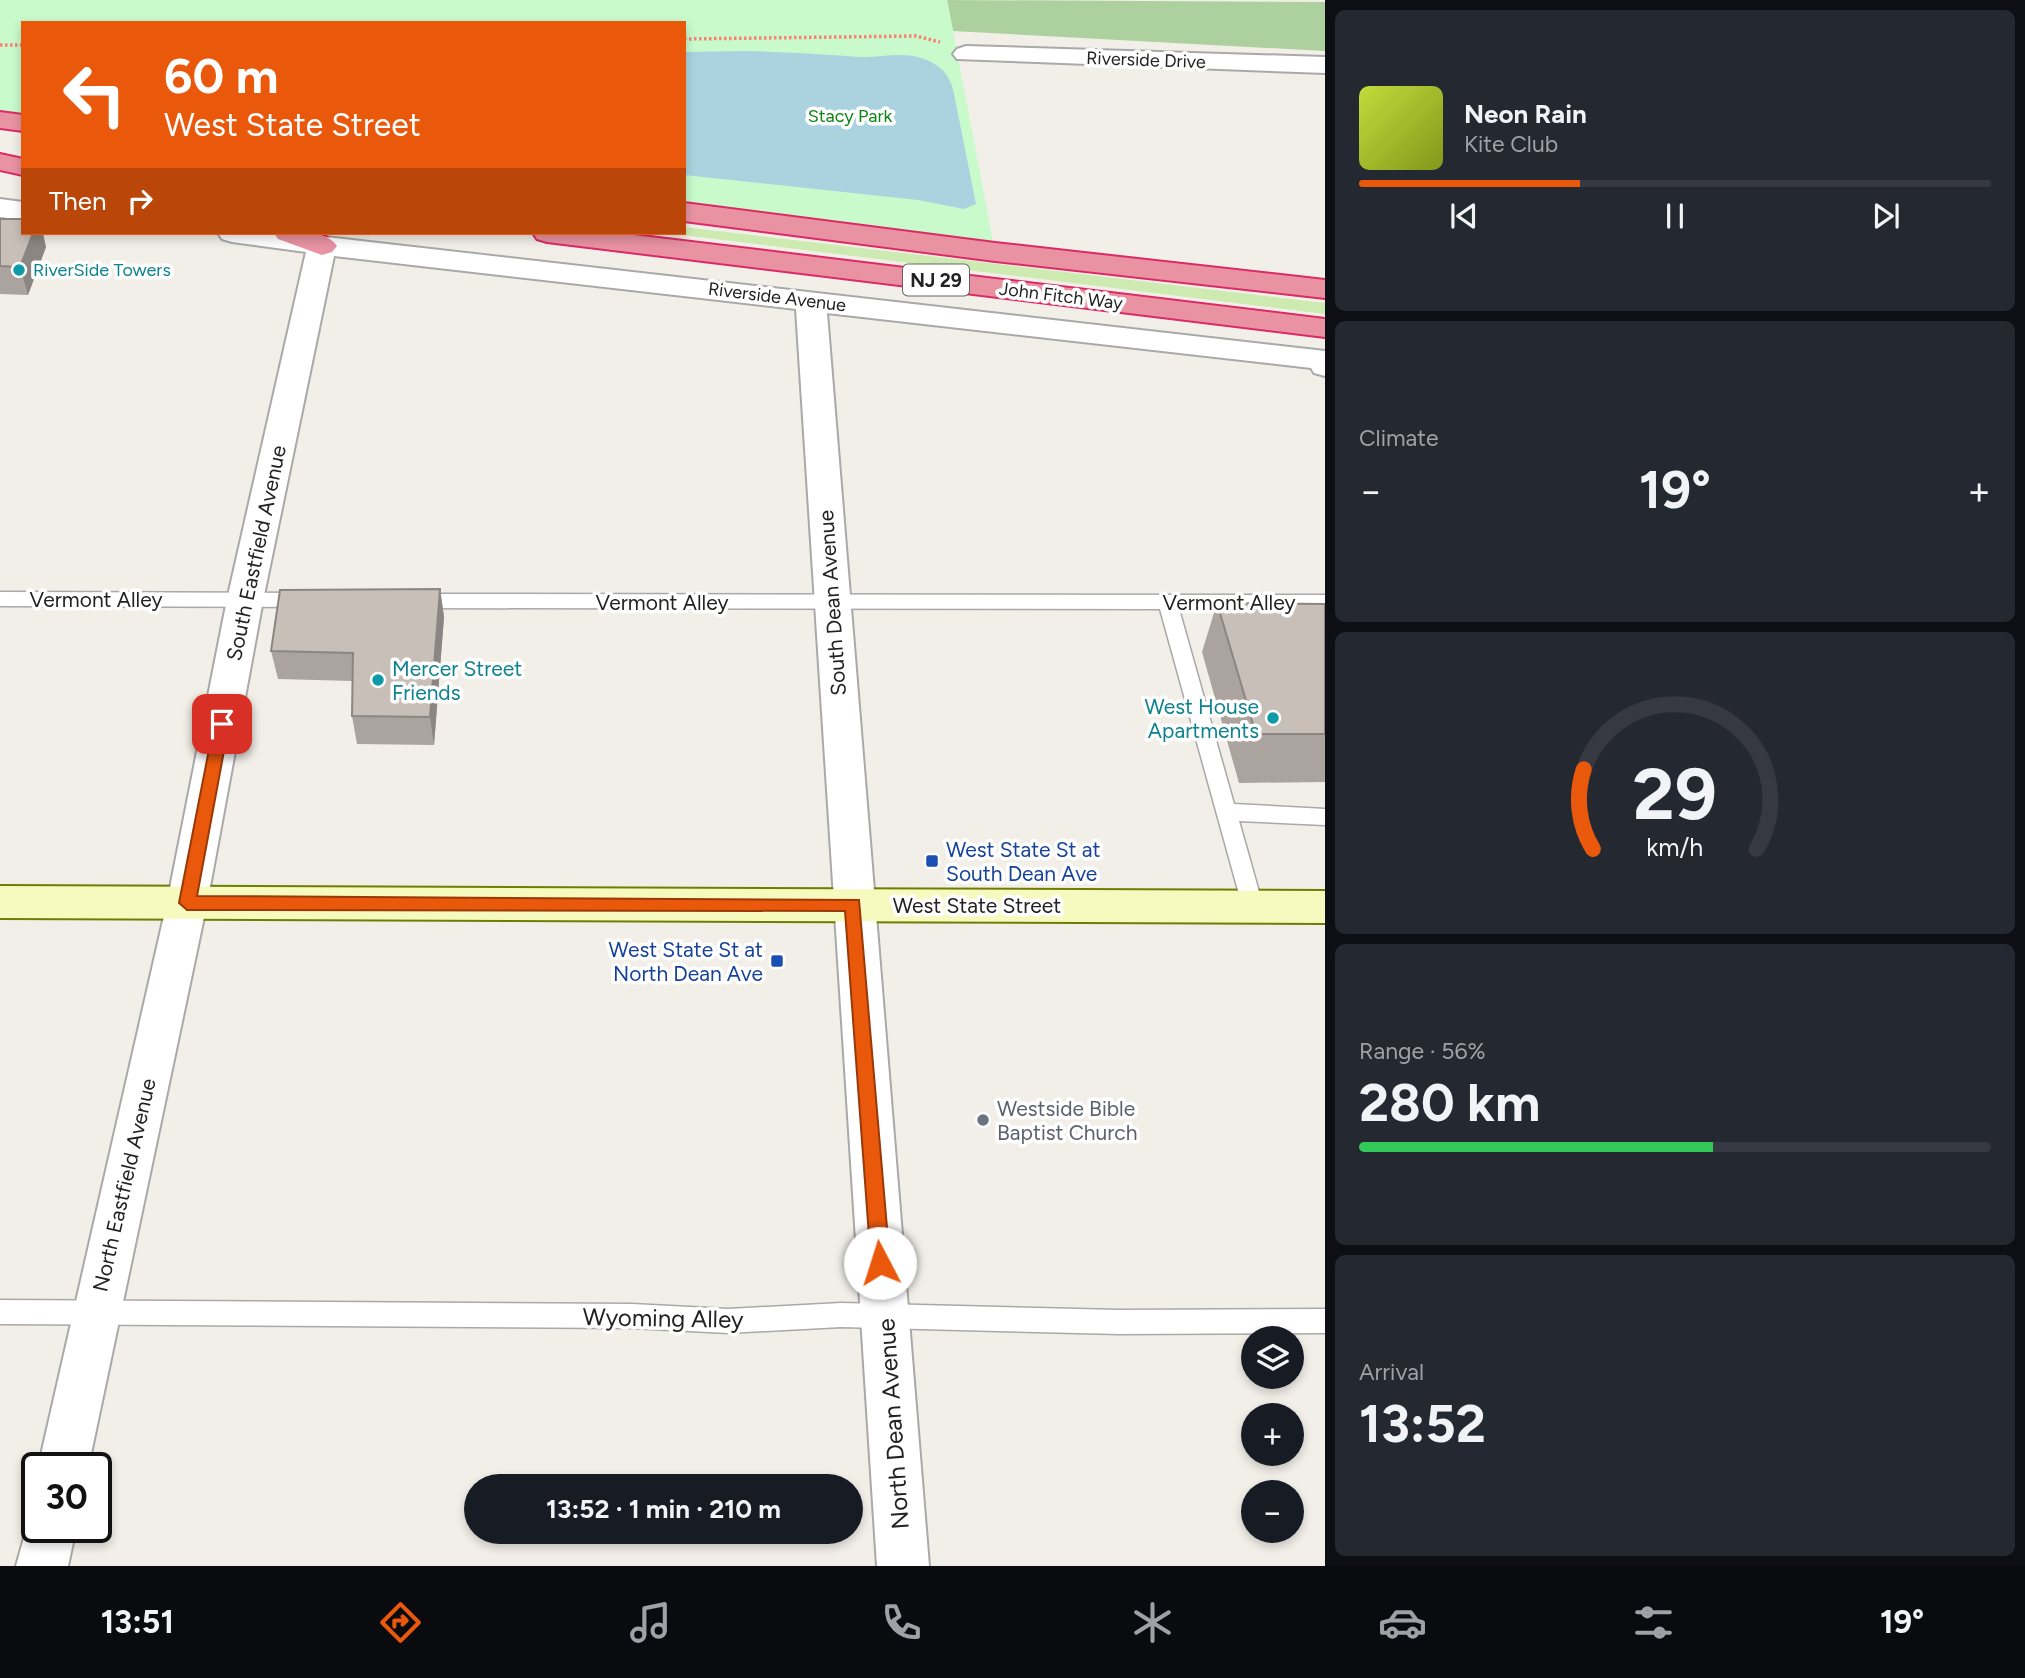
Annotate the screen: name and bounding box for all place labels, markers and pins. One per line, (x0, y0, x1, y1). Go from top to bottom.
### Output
place label: RiverSide Towers (33, 259, 171, 281)
marker: RiverSide Towers (11, 262, 27, 278)
place label: Mercer Street Friends (392, 656, 522, 705)
marker: Mercer Street Friends (370, 672, 386, 688)
pin (192, 694, 252, 754)
place label: West House Apartments (1144, 694, 1259, 743)
marker: West House Apartments (1265, 710, 1281, 726)
place label: West State St at South Dean Ave (946, 837, 1100, 886)
marker: West State St at South Dean Ave (924, 853, 940, 869)
place label: West State St at North Dean Ave (609, 937, 763, 986)
marker: West State St at North Dean Ave (769, 953, 785, 969)
place label: Westside Bible Baptist Church (997, 1096, 1137, 1145)
marker: Westside Bible Baptist Church (975, 1112, 991, 1128)

